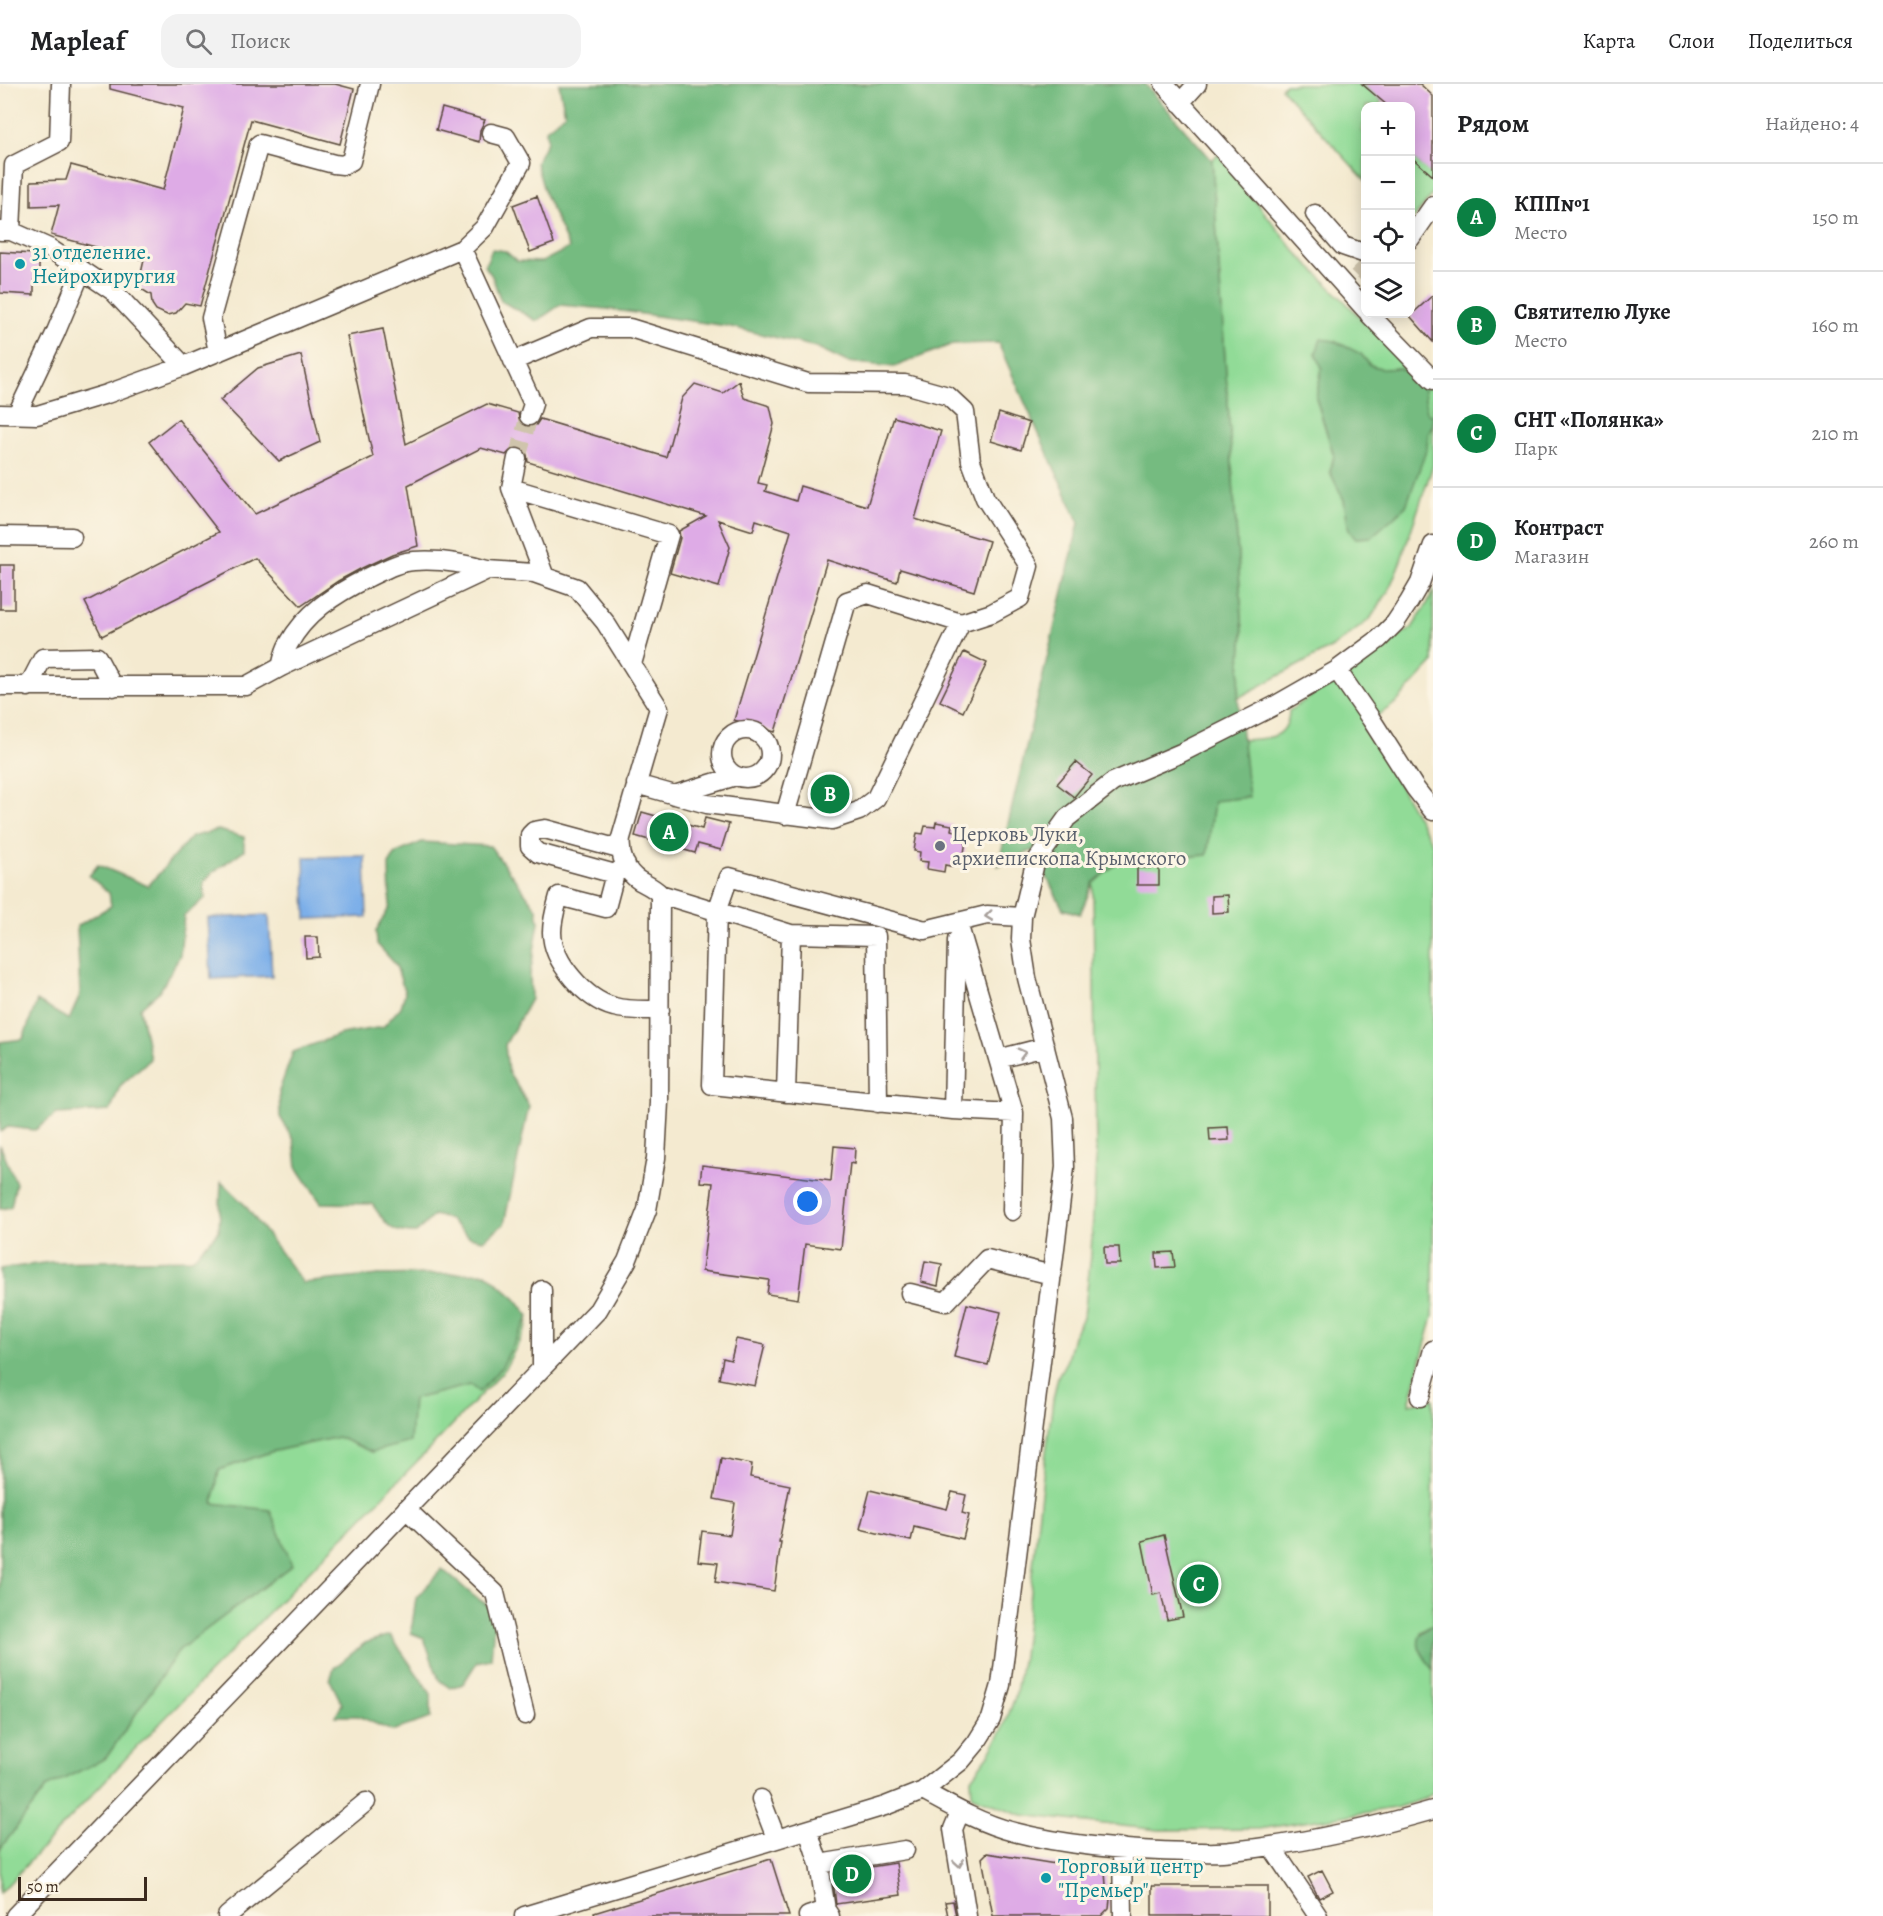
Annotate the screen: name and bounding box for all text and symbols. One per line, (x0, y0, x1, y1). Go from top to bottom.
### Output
search box (161, 14, 581, 68)
text: Mapleaf (30, 22, 125, 60)
icon: search (182, 25, 215, 58)
text: Поиск (230, 26, 290, 56)
text: Карта (1582, 27, 1635, 55)
text: Слои (1668, 27, 1715, 55)
text: Поделиться (1748, 27, 1853, 55)
map controls (1361, 102, 1415, 318)
button: + (1361, 102, 1415, 156)
text: Рядом (1457, 106, 1529, 141)
text: Найдено: 4 (1765, 110, 1859, 137)
button: − (1361, 156, 1415, 210)
text: КПП№1 (1514, 189, 1590, 219)
text: A (1470, 204, 1483, 231)
text: 150 m (1812, 204, 1859, 231)
button: locate (1361, 210, 1415, 264)
text: Место (1514, 219, 1567, 246)
place label: 31 отделение. Нейрохирургия (32, 238, 176, 290)
marker: 31 отделение. Нейрохирургия (13, 257, 27, 271)
button: layers (1361, 264, 1415, 318)
text: Святителю Луке (1514, 297, 1671, 327)
text: B (1470, 312, 1483, 339)
text: 160 m (1812, 312, 1859, 339)
text: Место (1514, 327, 1567, 354)
text: СНТ «Полянка» (1514, 405, 1664, 435)
text: C (1470, 420, 1483, 447)
text: 210 m (1811, 420, 1859, 447)
text: Парк (1514, 435, 1558, 462)
text: Контраст (1514, 513, 1604, 543)
text: D (1470, 528, 1483, 555)
text: 260 m (1809, 528, 1859, 555)
text: Магазин (1514, 543, 1589, 570)
pin: B (810, 772, 850, 816)
pin: A (650, 810, 688, 855)
place label: Церковь Луки, архиепископа Крымского (952, 820, 1186, 872)
marker: Церковь Луки, архиепископа Крымского (933, 839, 947, 853)
one-way arrow (985, 909, 994, 922)
one-way arrow (1016, 1048, 1027, 1060)
your location (793, 1187, 822, 1216)
pin: C (1180, 1562, 1218, 1606)
pin: D (832, 1852, 872, 1896)
place label: Торговый центр "Премьер" (1058, 1852, 1204, 1904)
one-way arrow (952, 1859, 964, 1868)
marker: Торговый центр "Премьер" (1039, 1871, 1053, 1885)
scale bar (18, 1874, 147, 1902)
text: 50 m (27, 1876, 59, 1898)

